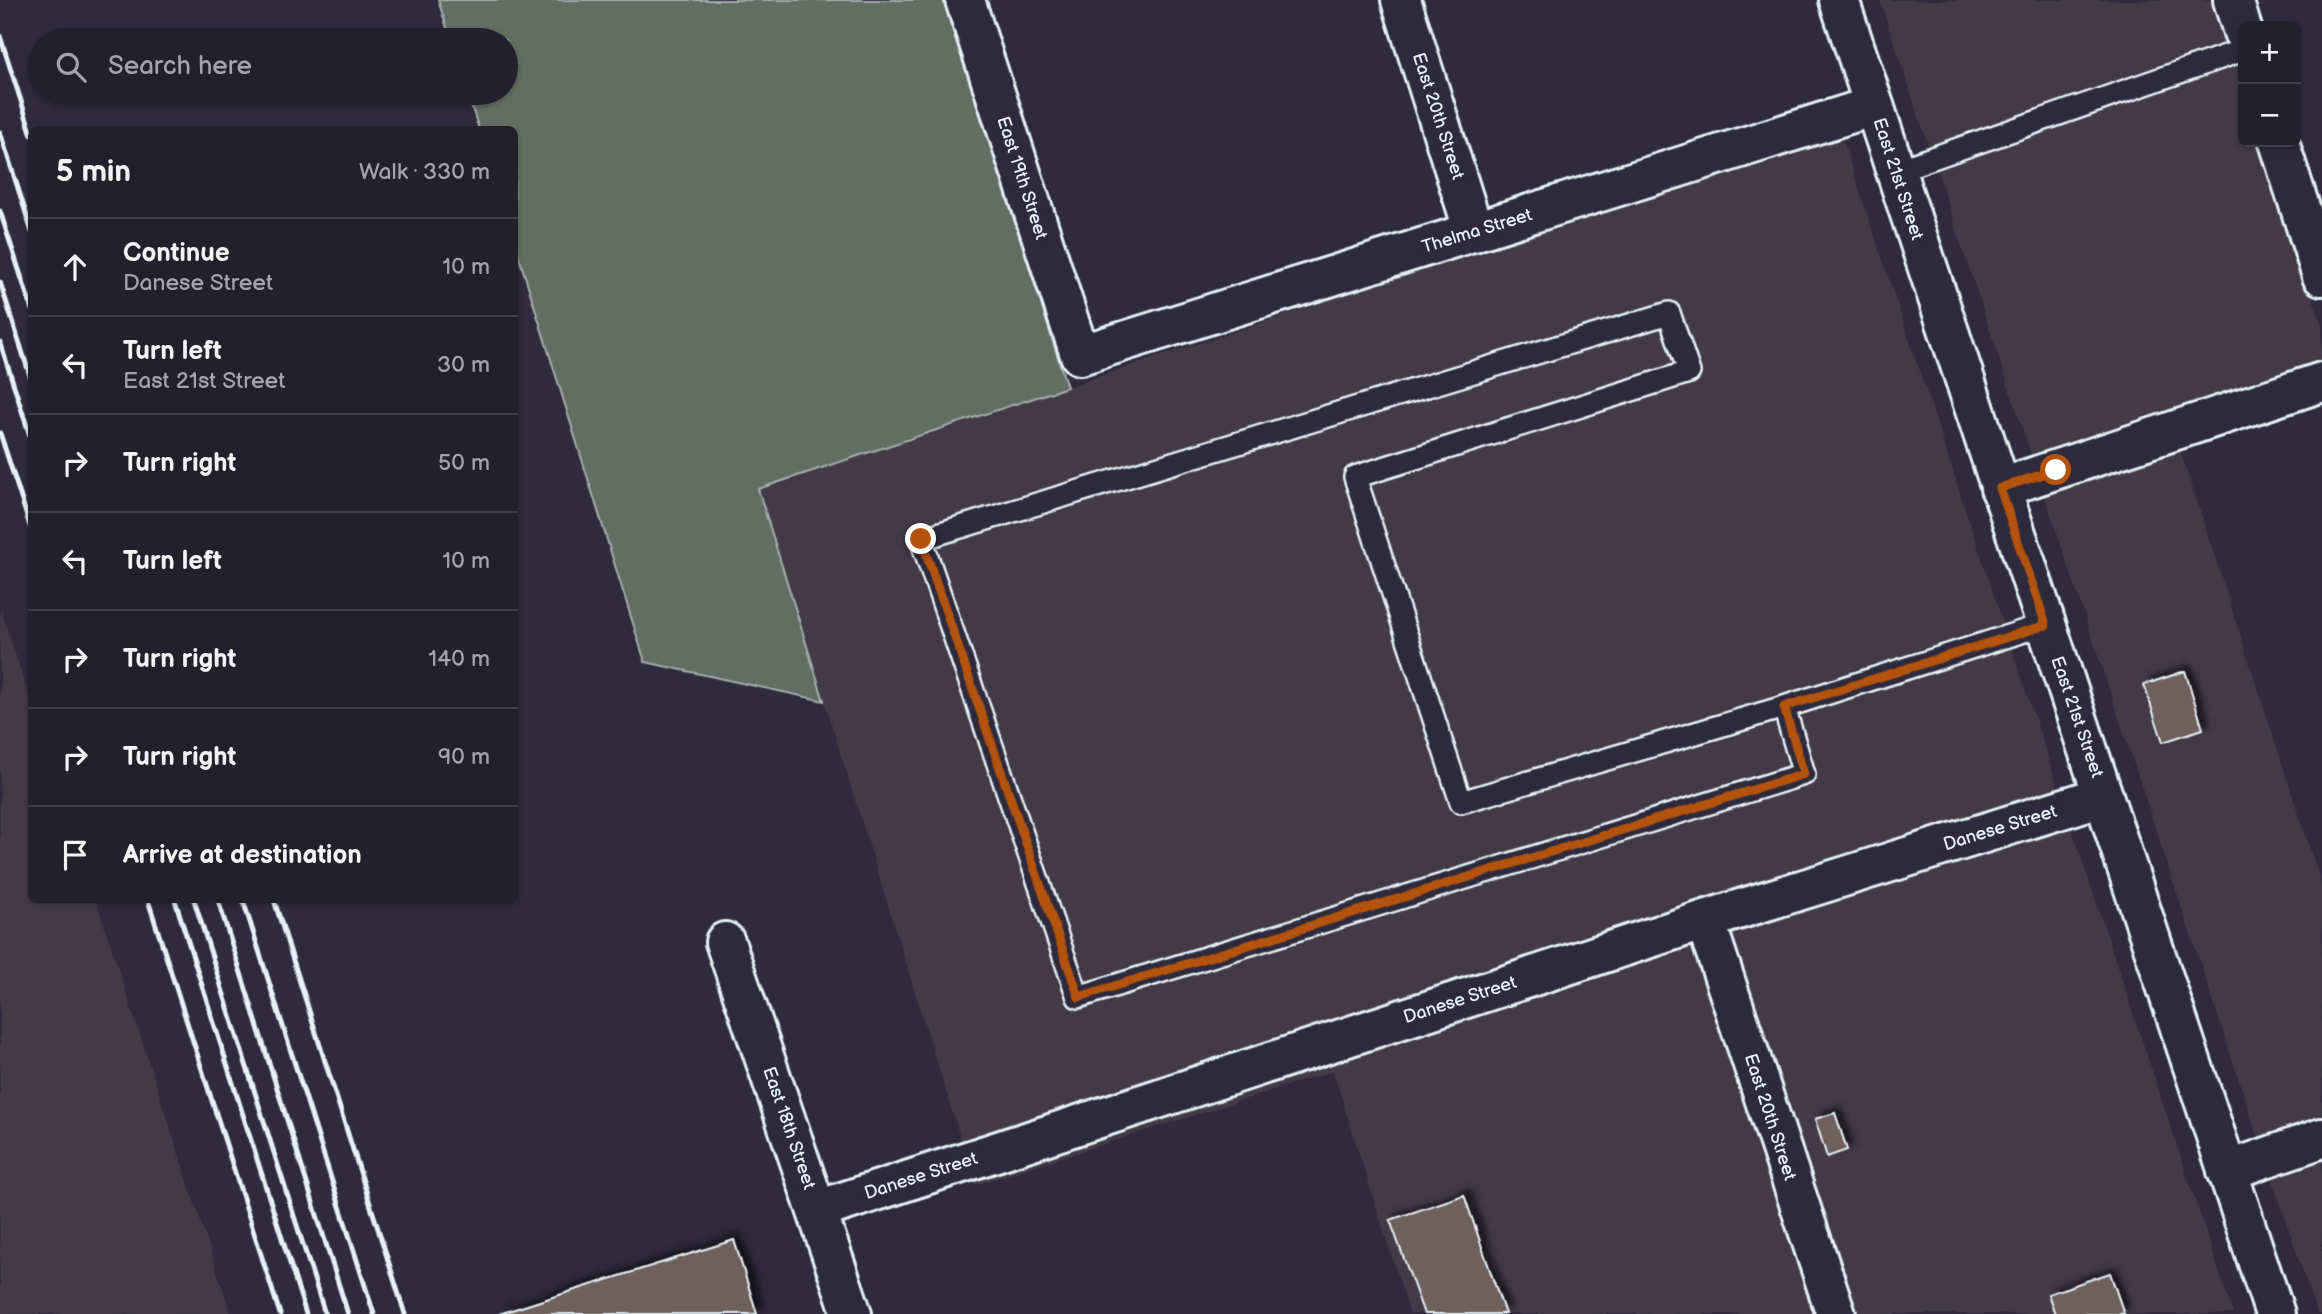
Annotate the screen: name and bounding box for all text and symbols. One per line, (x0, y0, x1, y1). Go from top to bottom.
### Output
map controls (2238, 21, 2301, 147)
button: + (2238, 21, 2301, 84)
search box (28, 28, 518, 105)
icon: search (52, 48, 90, 86)
street label: East 20th Street (1408, 50, 1469, 182)
text: Search here (108, 51, 252, 82)
button: − (2238, 84, 2301, 147)
street label: East 19th Street (992, 114, 1052, 243)
street label: East 21st Street (1868, 115, 1928, 243)
text: 5 min (56, 154, 131, 190)
text: Walk · 330 m (359, 158, 490, 186)
street label: Thelma Street (1419, 204, 1535, 258)
text: Continue (123, 238, 230, 269)
icon: ahead (56, 248, 94, 286)
text: 10 m (442, 253, 490, 281)
text: Danese Street (123, 269, 273, 297)
text: Turn left (123, 336, 222, 367)
icon: left (56, 346, 94, 384)
text: 30 m (437, 351, 490, 379)
text: East 21st Street (123, 367, 285, 395)
icon: right (56, 444, 94, 482)
text: Turn right (123, 448, 236, 479)
text: 50 m (438, 449, 490, 477)
route start (2040, 454, 2071, 485)
route end (905, 523, 936, 554)
icon: left (56, 542, 94, 580)
text: Turn left (123, 546, 222, 577)
text: 10 m (442, 547, 490, 575)
icon: right (56, 640, 94, 678)
text: Turn right (123, 644, 236, 675)
text: 140 m (428, 645, 490, 673)
street label: East 21st Street (2046, 654, 2108, 781)
icon: right (56, 738, 94, 776)
text: Turn right (123, 742, 236, 773)
text: 90 m (438, 743, 490, 771)
street label: Danese Street (1941, 801, 2060, 855)
icon: arrive (56, 836, 94, 874)
text: Arrive at destination (123, 840, 362, 871)
street label: Danese Street (1401, 972, 1520, 1028)
street label: East 20th Street (1740, 1051, 1801, 1183)
street label: East 18th Street (758, 1064, 820, 1192)
street label: Danese Street (862, 1148, 981, 1204)

